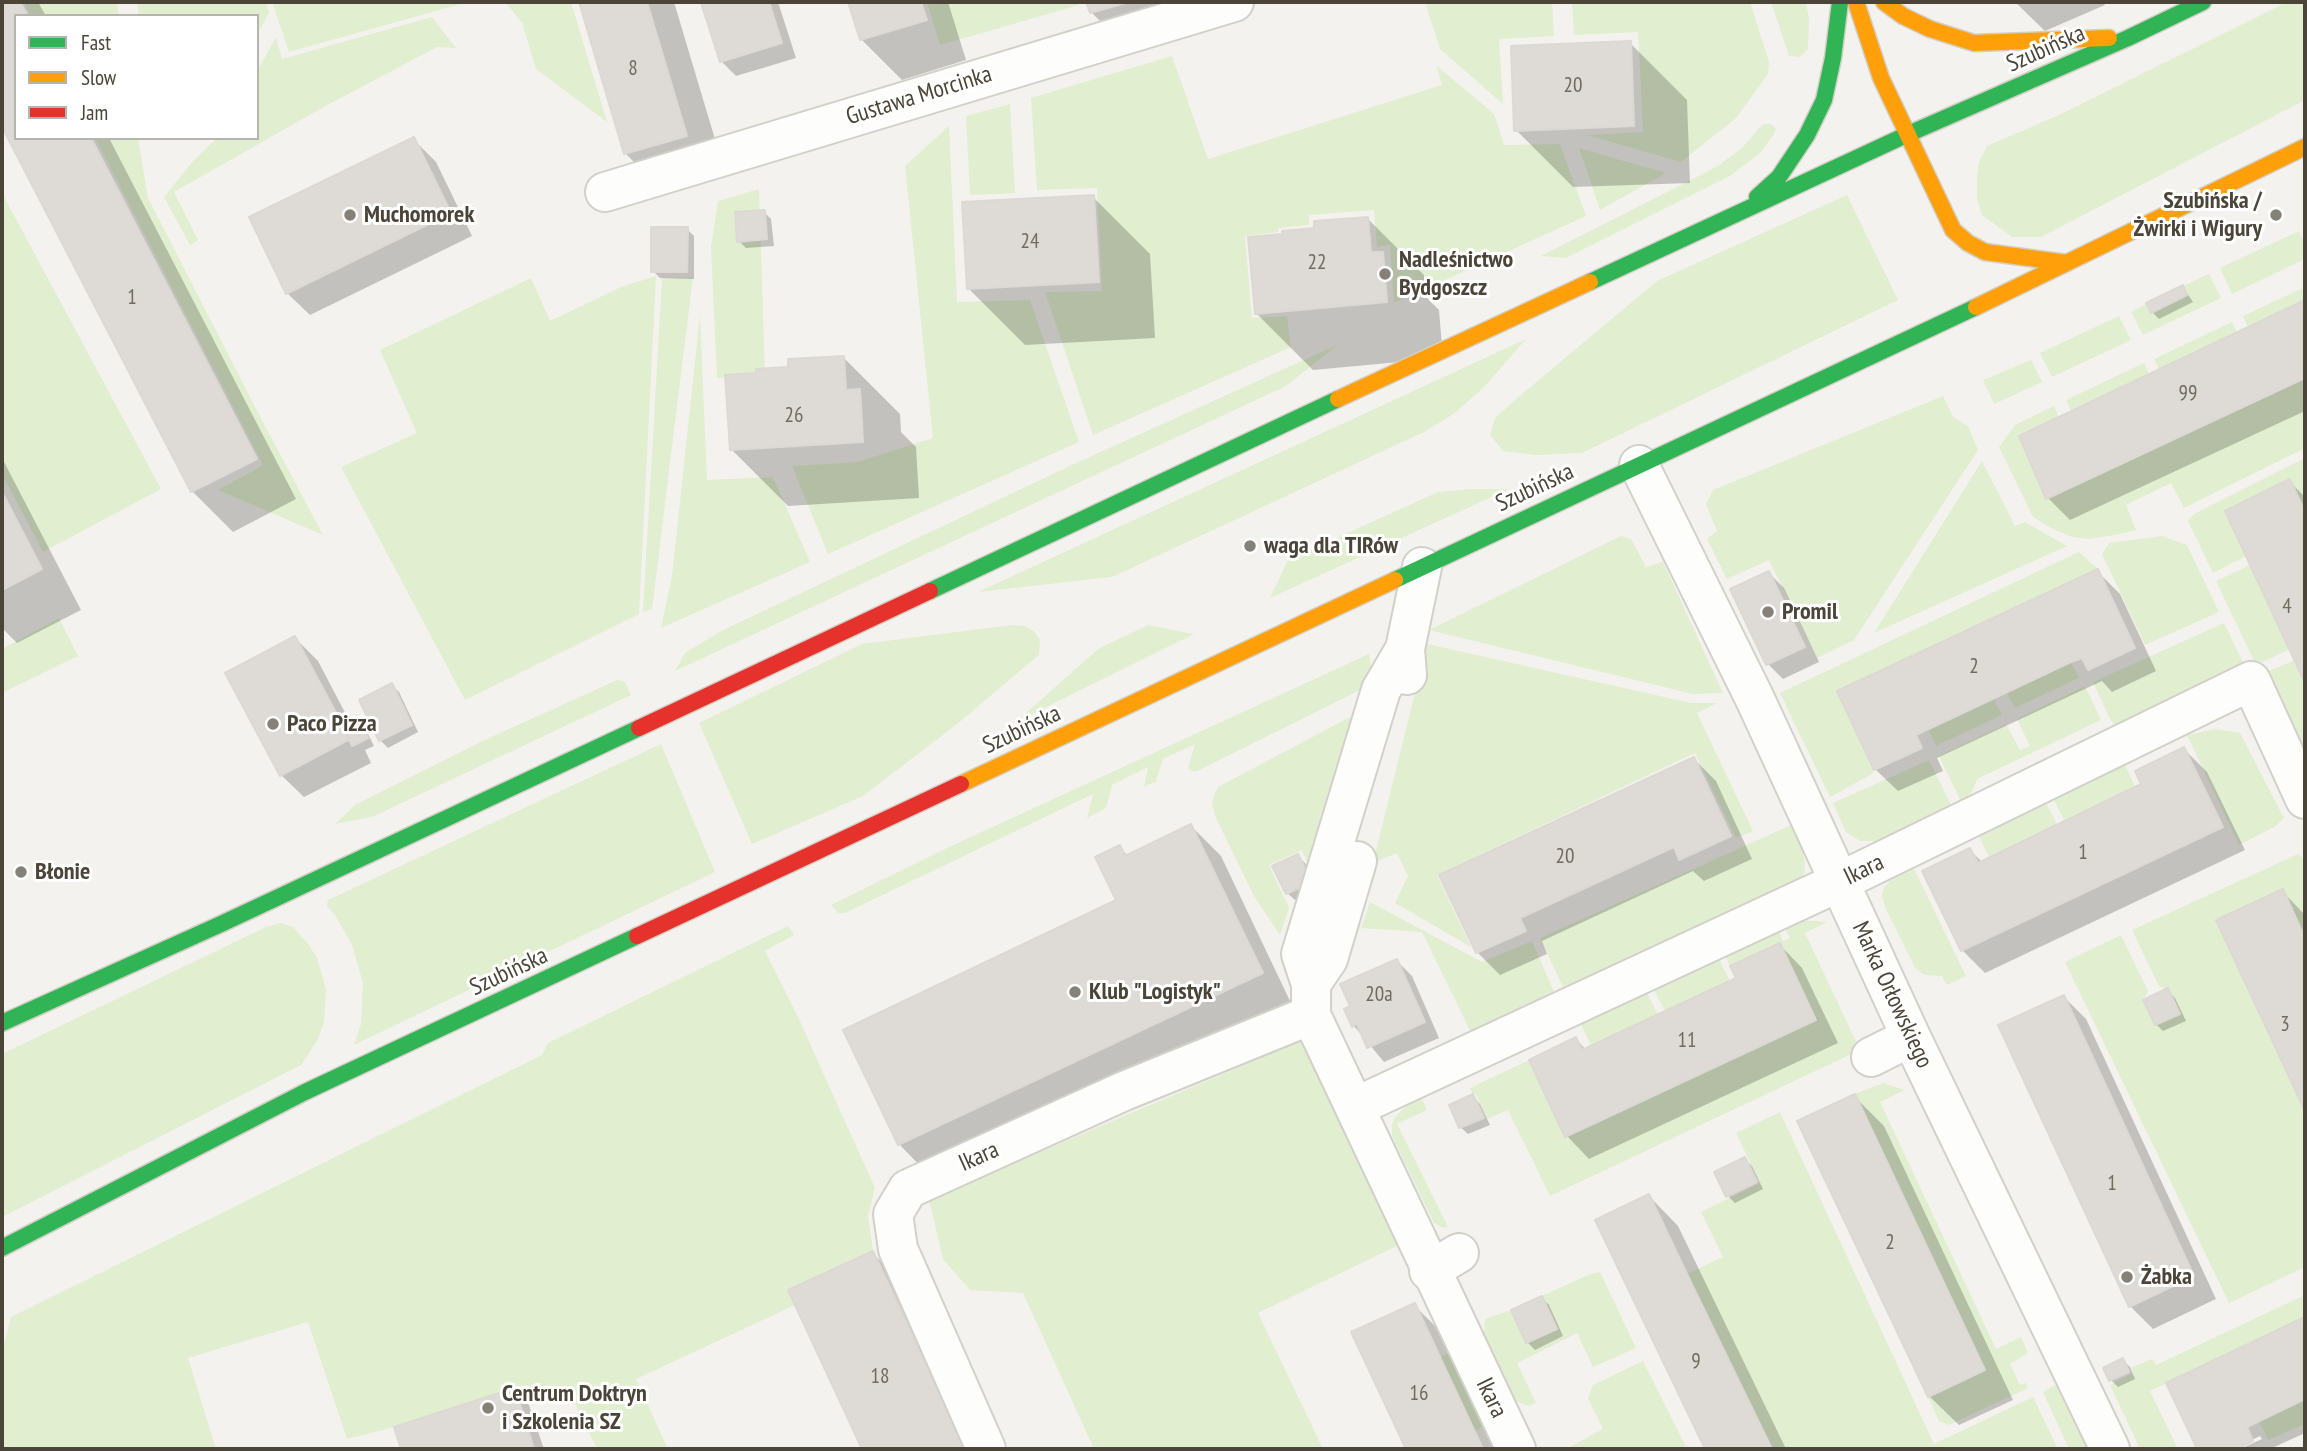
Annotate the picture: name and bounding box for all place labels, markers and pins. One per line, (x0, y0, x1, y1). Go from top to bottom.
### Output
place label: Szubińska / Żwirki i Wigury (2133, 187, 2262, 243)
place label: Muchomorek (364, 201, 474, 229)
marker: Muchomorek (342, 207, 358, 223)
marker: Szubińska / Żwirki i Wigury (2268, 207, 2284, 223)
place label: Nadleśnictwo Bydgoszcz (1399, 246, 1513, 302)
marker: Nadleśnictwo Bydgoszcz (1377, 266, 1393, 282)
place label: waga dla TIRów (1264, 532, 1398, 560)
marker: waga dla TIRów (1242, 538, 1258, 554)
place label: Promil (1782, 598, 1838, 626)
marker: Promil (1760, 604, 1776, 620)
place label: Paco Pizza (287, 710, 377, 738)
marker: Paco Pizza (265, 716, 281, 732)
place label: Błonie (35, 858, 90, 886)
marker: Błonie (13, 864, 29, 880)
place label: Klub "Logistyk" (1089, 978, 1221, 1006)
marker: Klub "Logistyk" (1067, 984, 1083, 1000)
place label: Żabka (2141, 1263, 2192, 1291)
marker: Żabka (2119, 1269, 2135, 1285)
place label: Centrum Doktryn i Szkolenia SZ (502, 1380, 647, 1436)
marker: Centrum Doktryn i Szkolenia SZ (480, 1400, 496, 1416)

